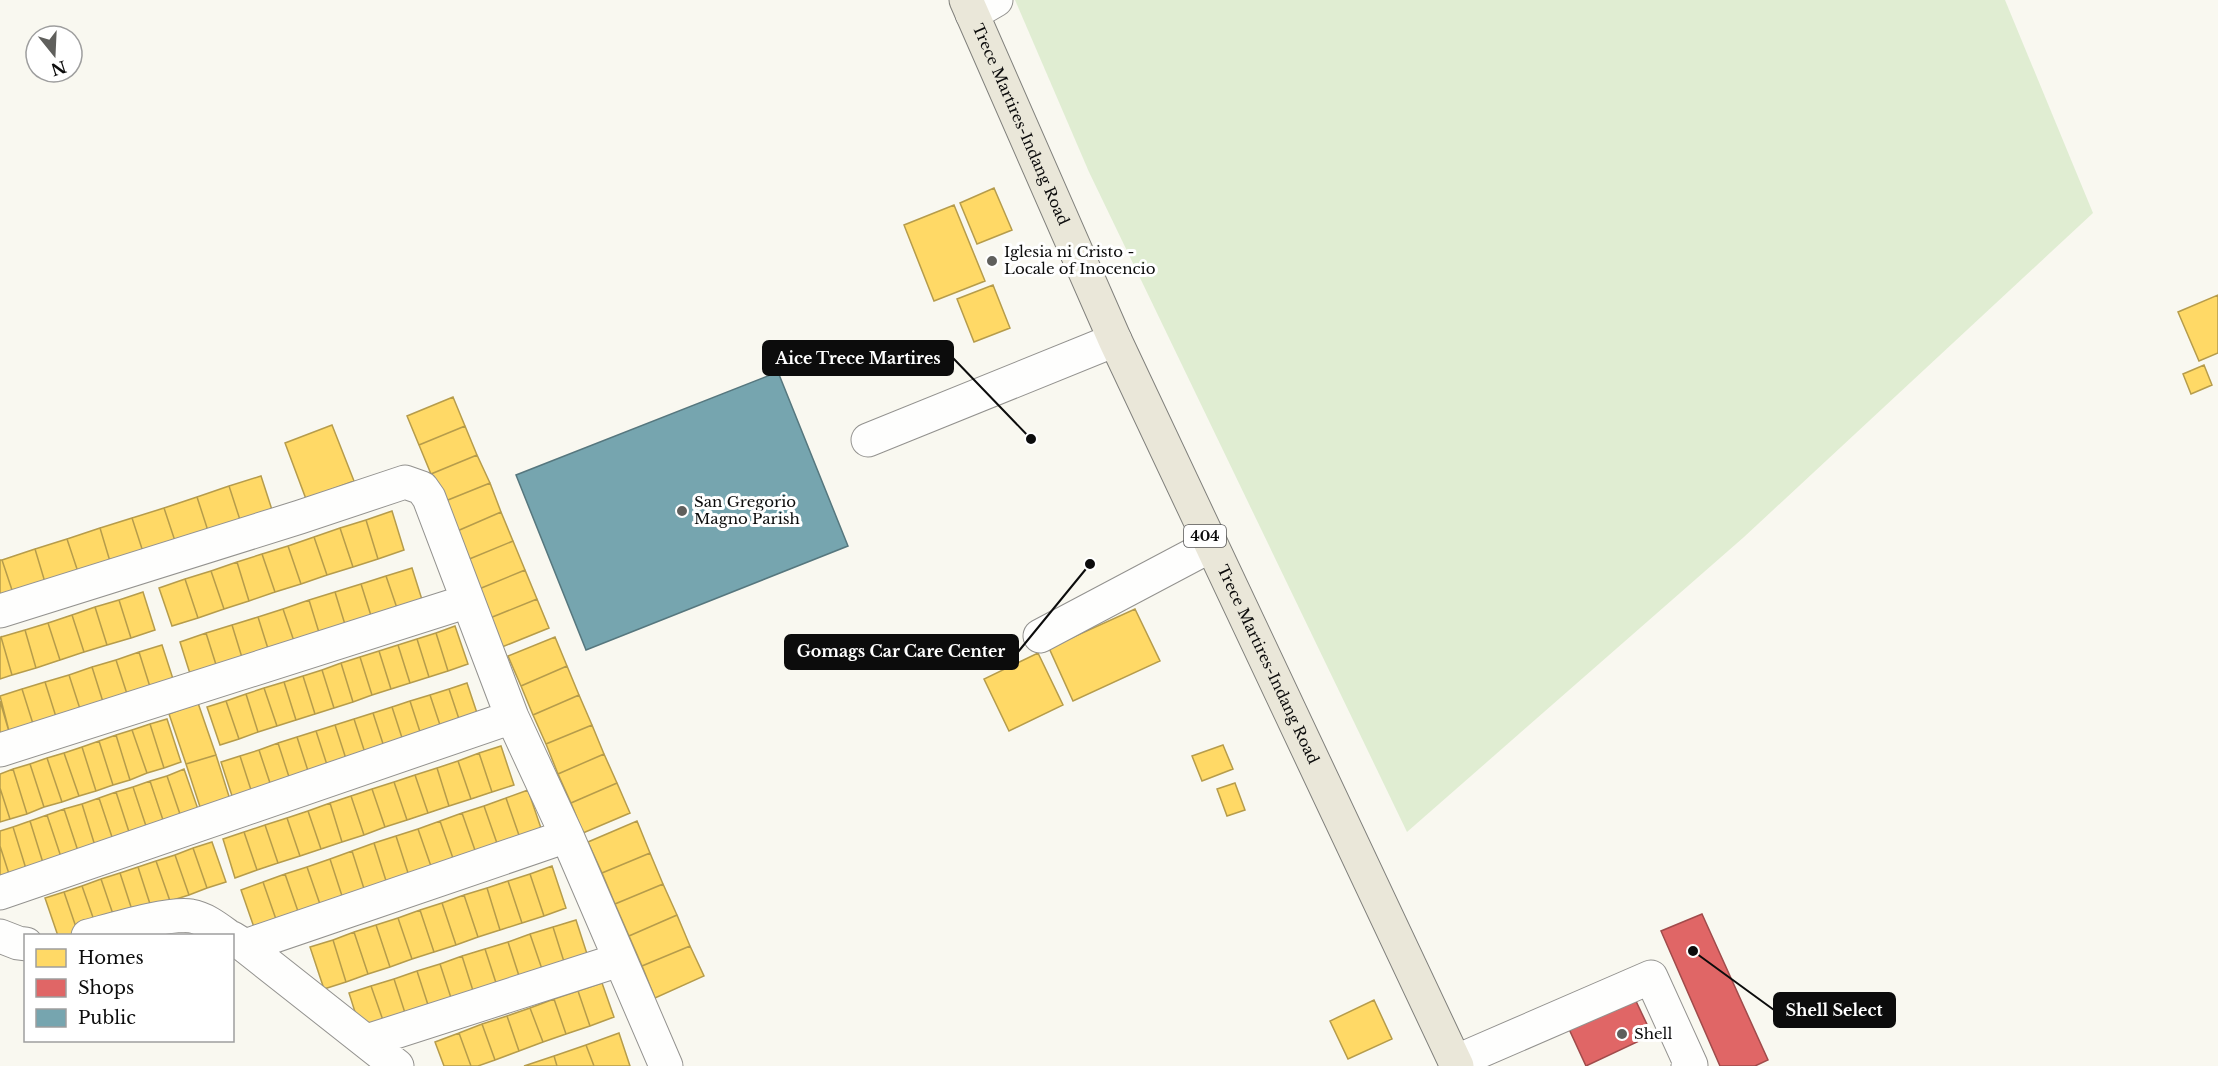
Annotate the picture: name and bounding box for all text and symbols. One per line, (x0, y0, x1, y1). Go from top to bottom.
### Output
street label: Trece Martires-Indang Road (969, 21, 1073, 228)
north arrow (24, 24, 84, 84)
text: N (48, 56, 69, 80)
place label: Iglesia ni Cristo - Locale of Inocencio (1004, 242, 1156, 278)
marker: Iglesia ni Cristo - Locale of Inocencio (985, 254, 999, 268)
callout: Aice Trece Martires (763, 341, 953, 375)
text: Aice Trece Martires (774, 348, 941, 368)
place label: San Gregorio Magno Parish (694, 492, 800, 528)
marker: San Gregorio Magno Parish (675, 504, 689, 518)
road number: 404 (1184, 525, 1226, 547)
street label: Trece Martires-Indang Road (1213, 562, 1323, 767)
callout: Gomags Car Care Center (785, 635, 1018, 669)
text: Gomags Car Care Center (797, 641, 1005, 661)
legend (24, 934, 234, 1042)
text: Homes (78, 947, 144, 969)
text: Shops (78, 977, 134, 999)
callout: Shell Select (1774, 993, 1895, 1027)
text: Shell Select (1785, 1000, 1883, 1020)
text: Public (78, 1007, 136, 1029)
place label: Shell (1634, 1024, 1672, 1043)
marker: Shell (1615, 1027, 1629, 1041)

